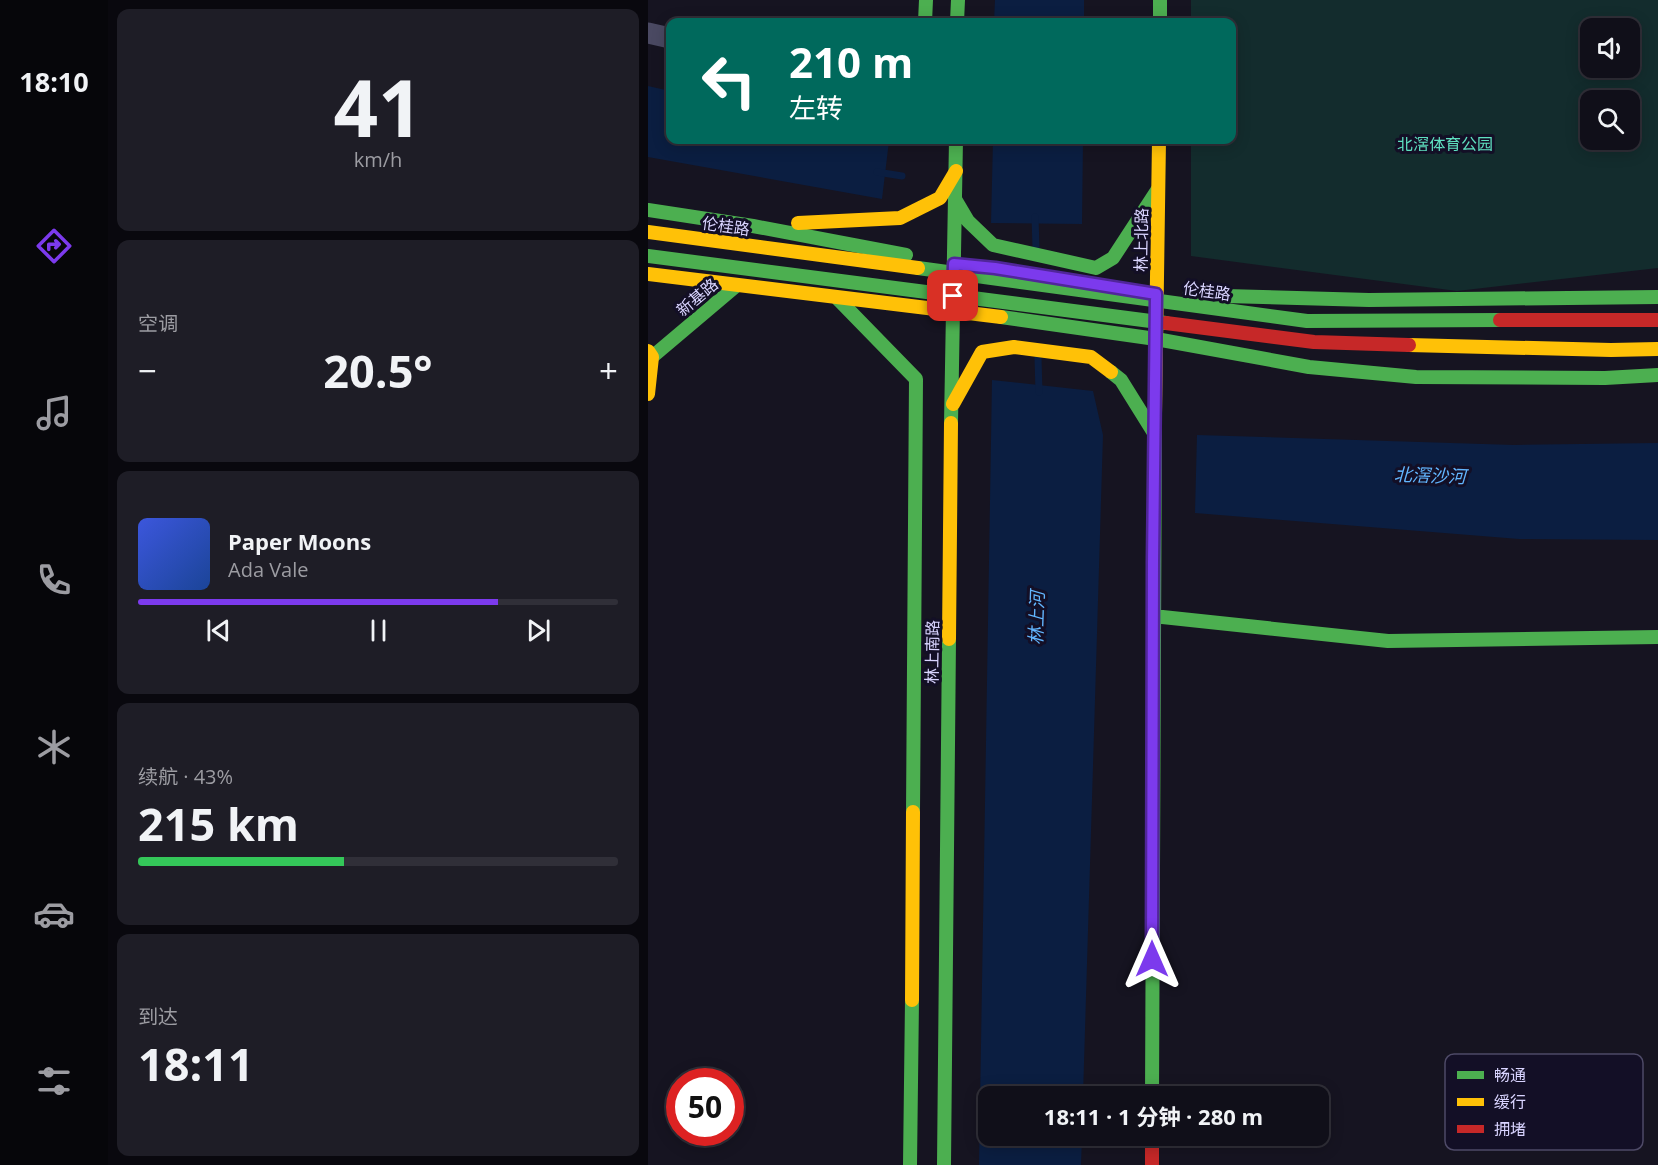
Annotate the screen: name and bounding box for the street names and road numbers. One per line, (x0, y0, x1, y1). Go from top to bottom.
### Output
street label: 林上北路 (1129, 208, 1153, 272)
street label: 伦桂路 (701, 212, 751, 240)
street label: 新基路 (672, 273, 722, 321)
street label: 伦桂路 (1182, 277, 1232, 305)
street label: 林上南路 (920, 620, 944, 684)

